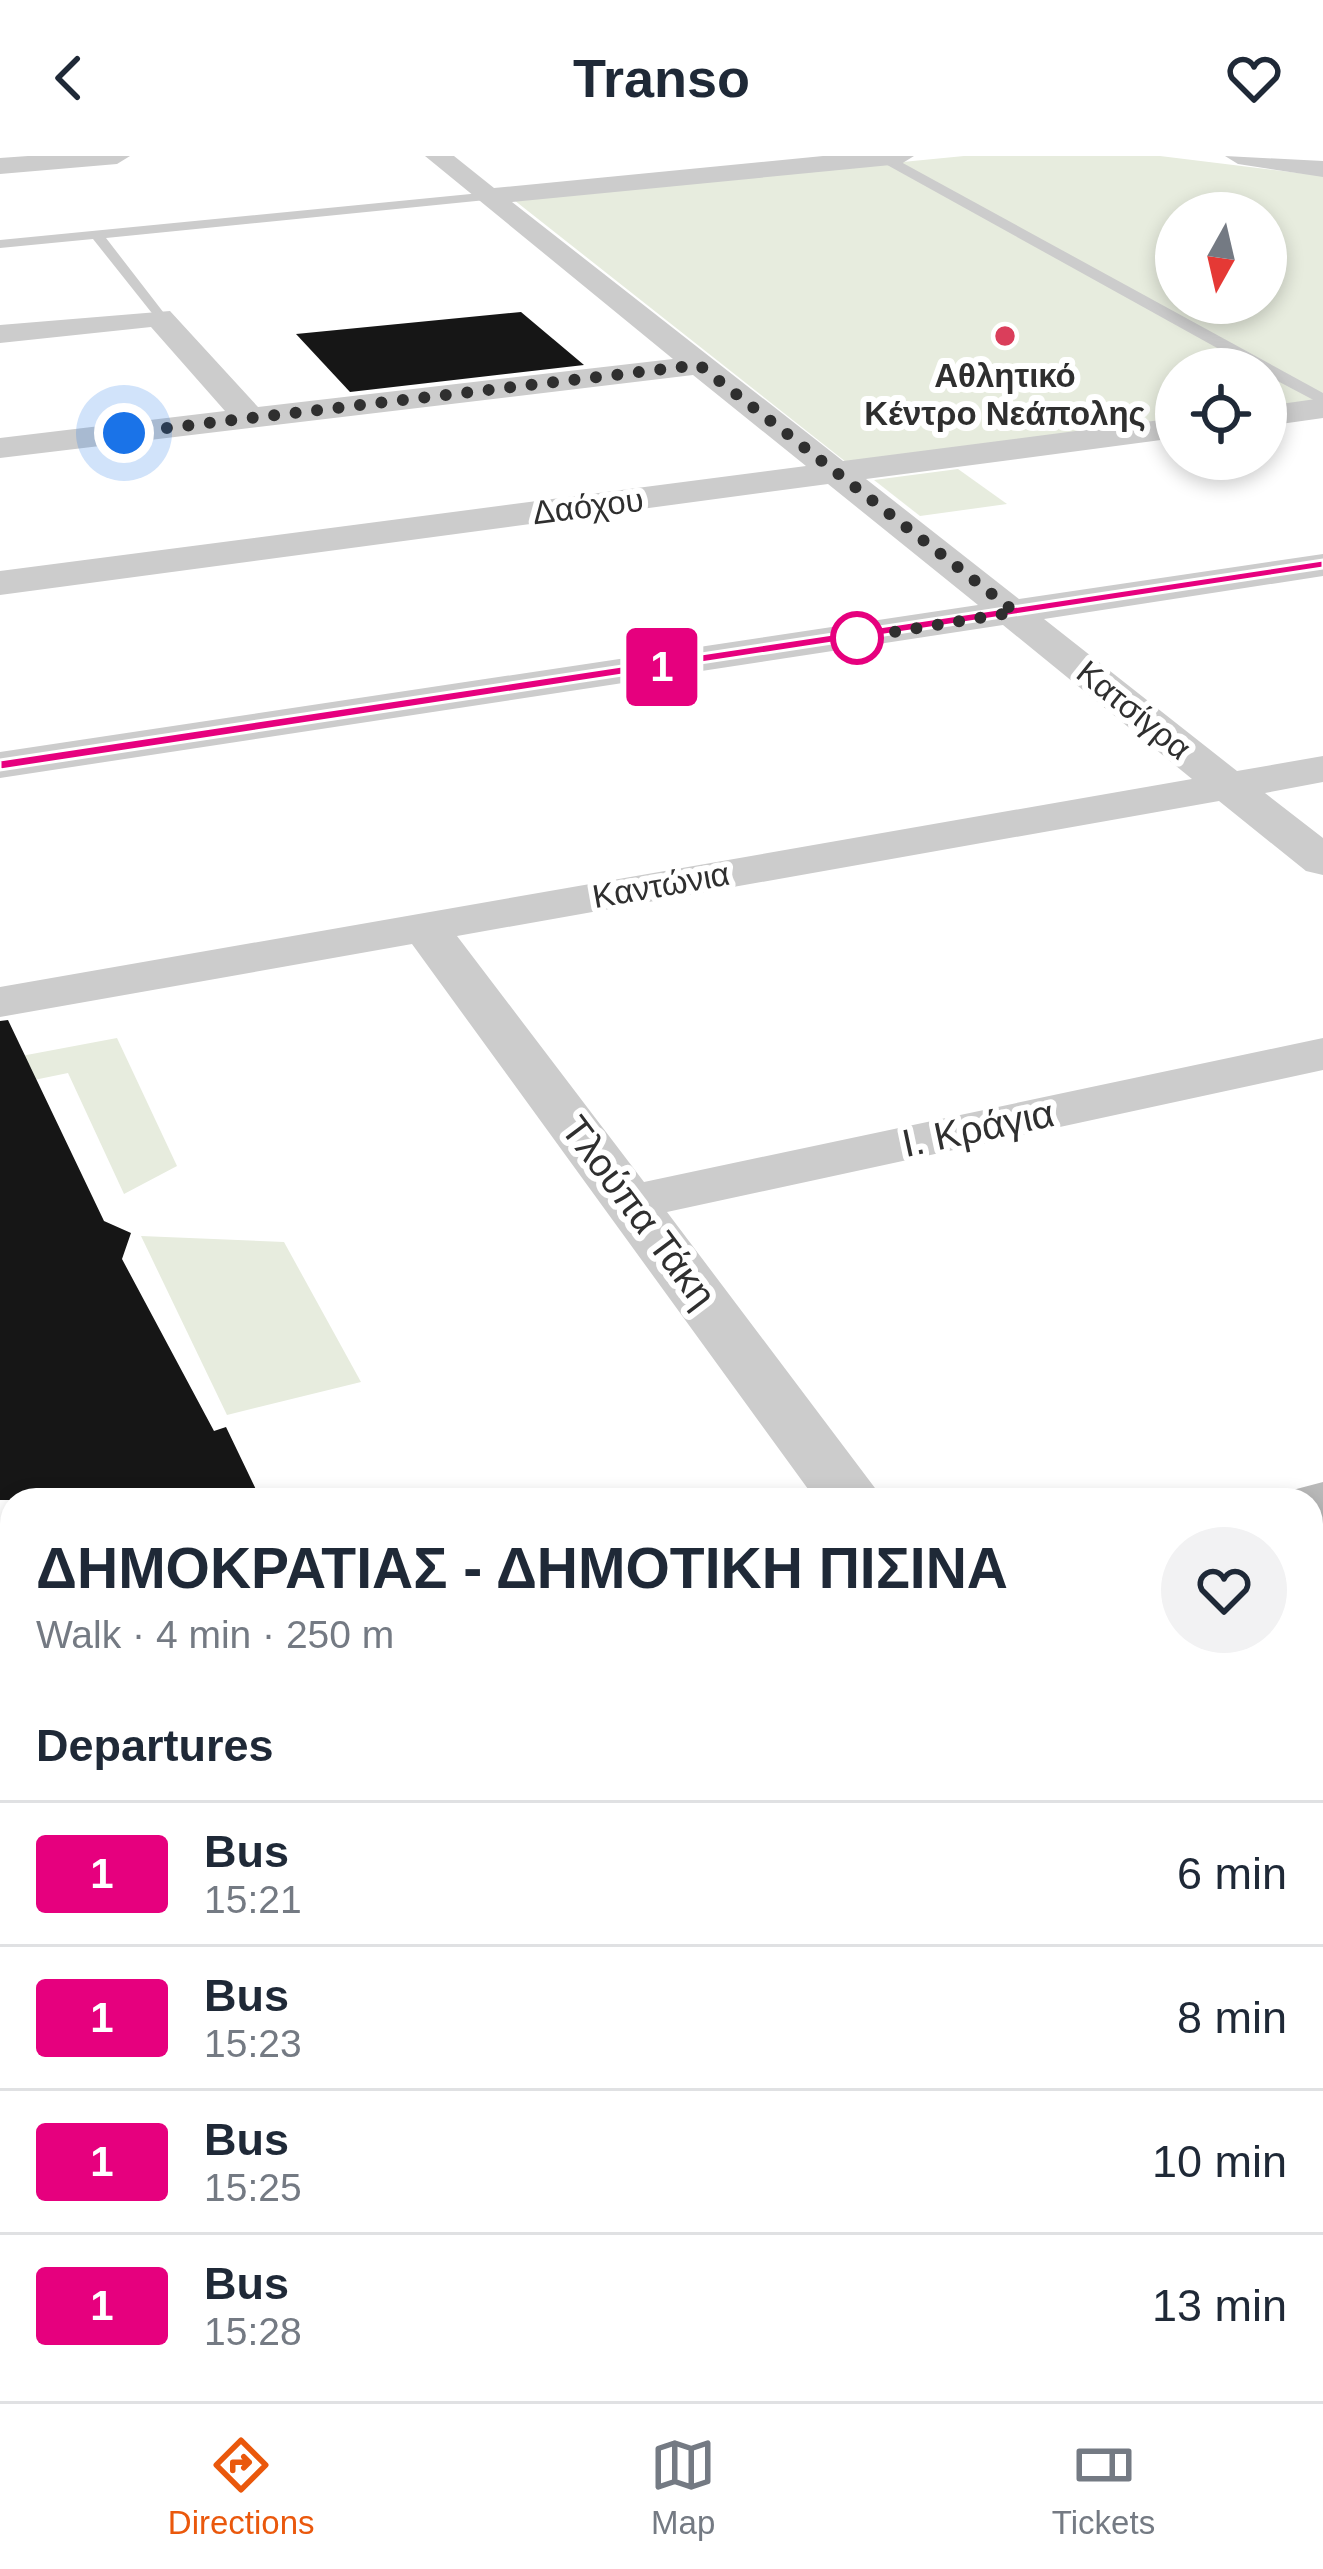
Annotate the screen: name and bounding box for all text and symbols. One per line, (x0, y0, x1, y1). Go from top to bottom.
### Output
icon: back (36, 45, 102, 111)
icon: heart (1221, 45, 1287, 111)
text: Transo (573, 48, 750, 108)
north arrow (1155, 192, 1287, 324)
map controls (1155, 192, 1287, 480)
marker: Αθλητικό Κέντρο Νεάπολης (992, 323, 1018, 349)
button: locate (1155, 348, 1287, 480)
place label: Αθλητικό Κέντρο Νεάπολης (864, 357, 1146, 432)
your location (94, 403, 154, 463)
street label: Δαόχου (530, 481, 646, 531)
unlabelled marker (832, 613, 882, 663)
line badge: 1 (623, 628, 701, 706)
text: 1 (650, 643, 674, 690)
street label: Κατσίγρα (1070, 653, 1198, 767)
street label: Καντώνια (590, 855, 732, 915)
street label: Ι. Κράγια (898, 1091, 1058, 1165)
street label: Τλούπα Τάκη (553, 1108, 725, 1316)
button: heart (1161, 1527, 1287, 1653)
text: ΔΗΜΟΚΡΑΤΙΑΣ - ΔΗΜΟΤΙΚΗ ΠΙΣΙΝΑ (36, 1536, 1008, 1600)
text: Walk · 4 min · 250 m (36, 1613, 394, 1656)
text: Departures (36, 1720, 274, 1771)
text: Bus (204, 1826, 289, 1877)
text: 6 min (1177, 1848, 1287, 1899)
text: 1 (90, 1850, 114, 1897)
text: 15:21 (204, 1878, 302, 1921)
text: Bus (204, 1970, 289, 2021)
text: 8 min (1177, 1992, 1287, 2043)
text: 1 (90, 1994, 114, 2041)
text: 15:23 (204, 2022, 302, 2065)
text: Bus (204, 2114, 289, 2165)
text: 10 min (1152, 2136, 1287, 2187)
text: 1 (90, 2138, 114, 2185)
text: 15:25 (204, 2166, 302, 2209)
text: Bus (204, 2258, 289, 2309)
text: 13 min (1152, 2280, 1287, 2331)
text: 1 (90, 2282, 114, 2329)
text: 15:28 (204, 2310, 302, 2353)
tab: Directions (168, 2432, 315, 2542)
tab: Map (650, 2432, 716, 2542)
tab: Tickets (1052, 2432, 1155, 2542)

